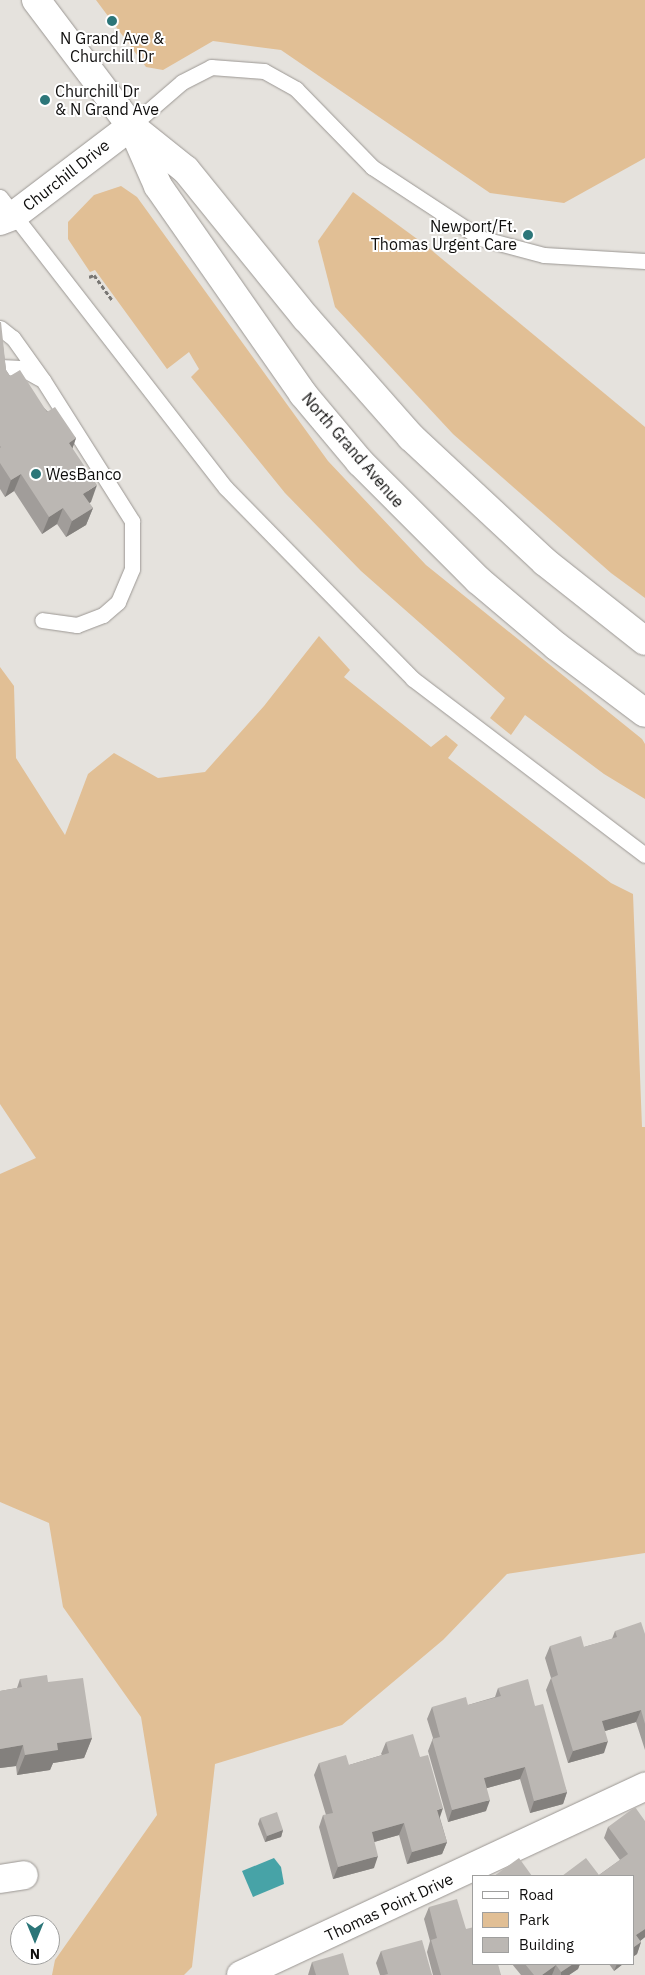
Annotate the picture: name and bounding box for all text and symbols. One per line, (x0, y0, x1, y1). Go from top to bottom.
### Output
marker: N Grand Ave & Churchill Dr (106, 15, 118, 27)
place label: N Grand Ave & Churchill Dr (60, 28, 164, 66)
place label: Churchill Dr & N Grand Ave (55, 81, 159, 119)
marker: Churchill Dr & N Grand Ave (39, 94, 51, 106)
street label: Churchill Drive (19, 135, 113, 215)
place label: Newport/Ft. Thomas Urgent Care (371, 216, 517, 254)
marker: Newport/Ft. Thomas Urgent Care (521, 228, 535, 242)
street label: North Grand Avenue (298, 389, 408, 511)
place label: WesBanco (46, 464, 122, 484)
marker: WesBanco (30, 468, 42, 480)
street label: Thomas Point Drive (322, 1869, 456, 1945)
legend (472, 1875, 635, 1965)
text: Road (519, 1885, 554, 1904)
text: Park (519, 1910, 549, 1929)
north arrow (10, 1915, 60, 1965)
text: Building (519, 1935, 574, 1954)
text: N (30, 1945, 40, 1963)

